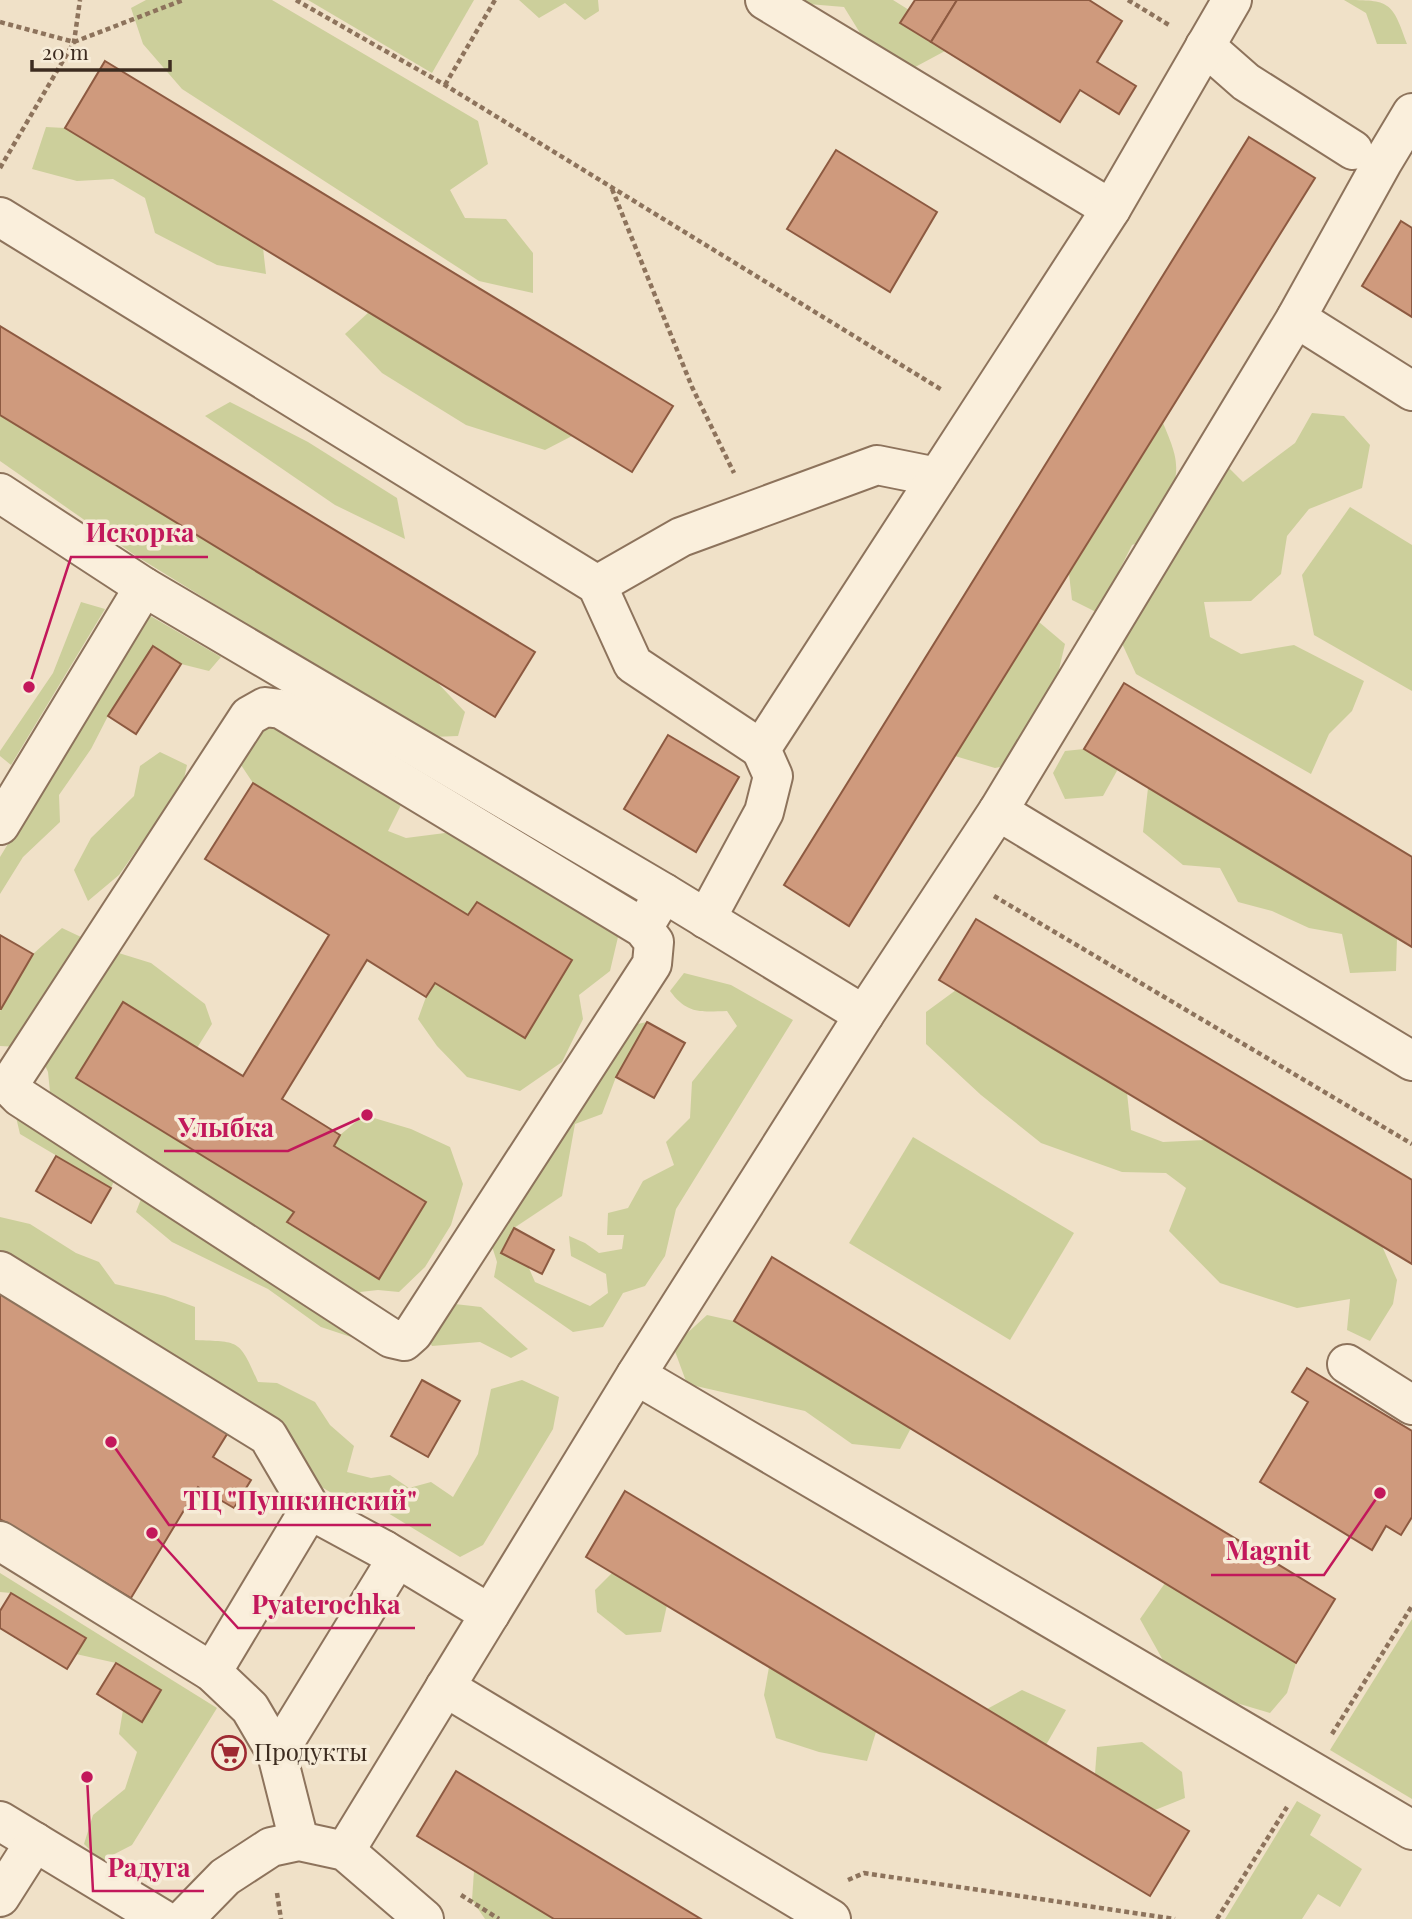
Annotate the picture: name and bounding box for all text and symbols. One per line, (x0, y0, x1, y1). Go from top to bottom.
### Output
scale bar (32, 28, 170, 72)
text: 20 m (42, 37, 89, 65)
callout: Искорка (71, 510, 208, 557)
text: Искорка (85, 514, 195, 549)
callout: Улыбка (164, 1104, 288, 1151)
text: Улыбка (177, 1109, 274, 1144)
callout: ТЦ "Пушкинский" (169, 1478, 431, 1525)
text: ТЦ "Пушкинский" (183, 1482, 417, 1517)
callout: Magnit (1211, 1528, 1324, 1575)
text: Magnit (1225, 1532, 1311, 1567)
callout: Pyaterochka (238, 1581, 415, 1628)
text: Pyaterochka (251, 1586, 401, 1621)
supermarket icon: Продукты (210, 1734, 248, 1772)
place label: Продукты (254, 1735, 367, 1767)
callout: Радуга (93, 1844, 204, 1891)
text: Радуга (107, 1849, 191, 1884)

